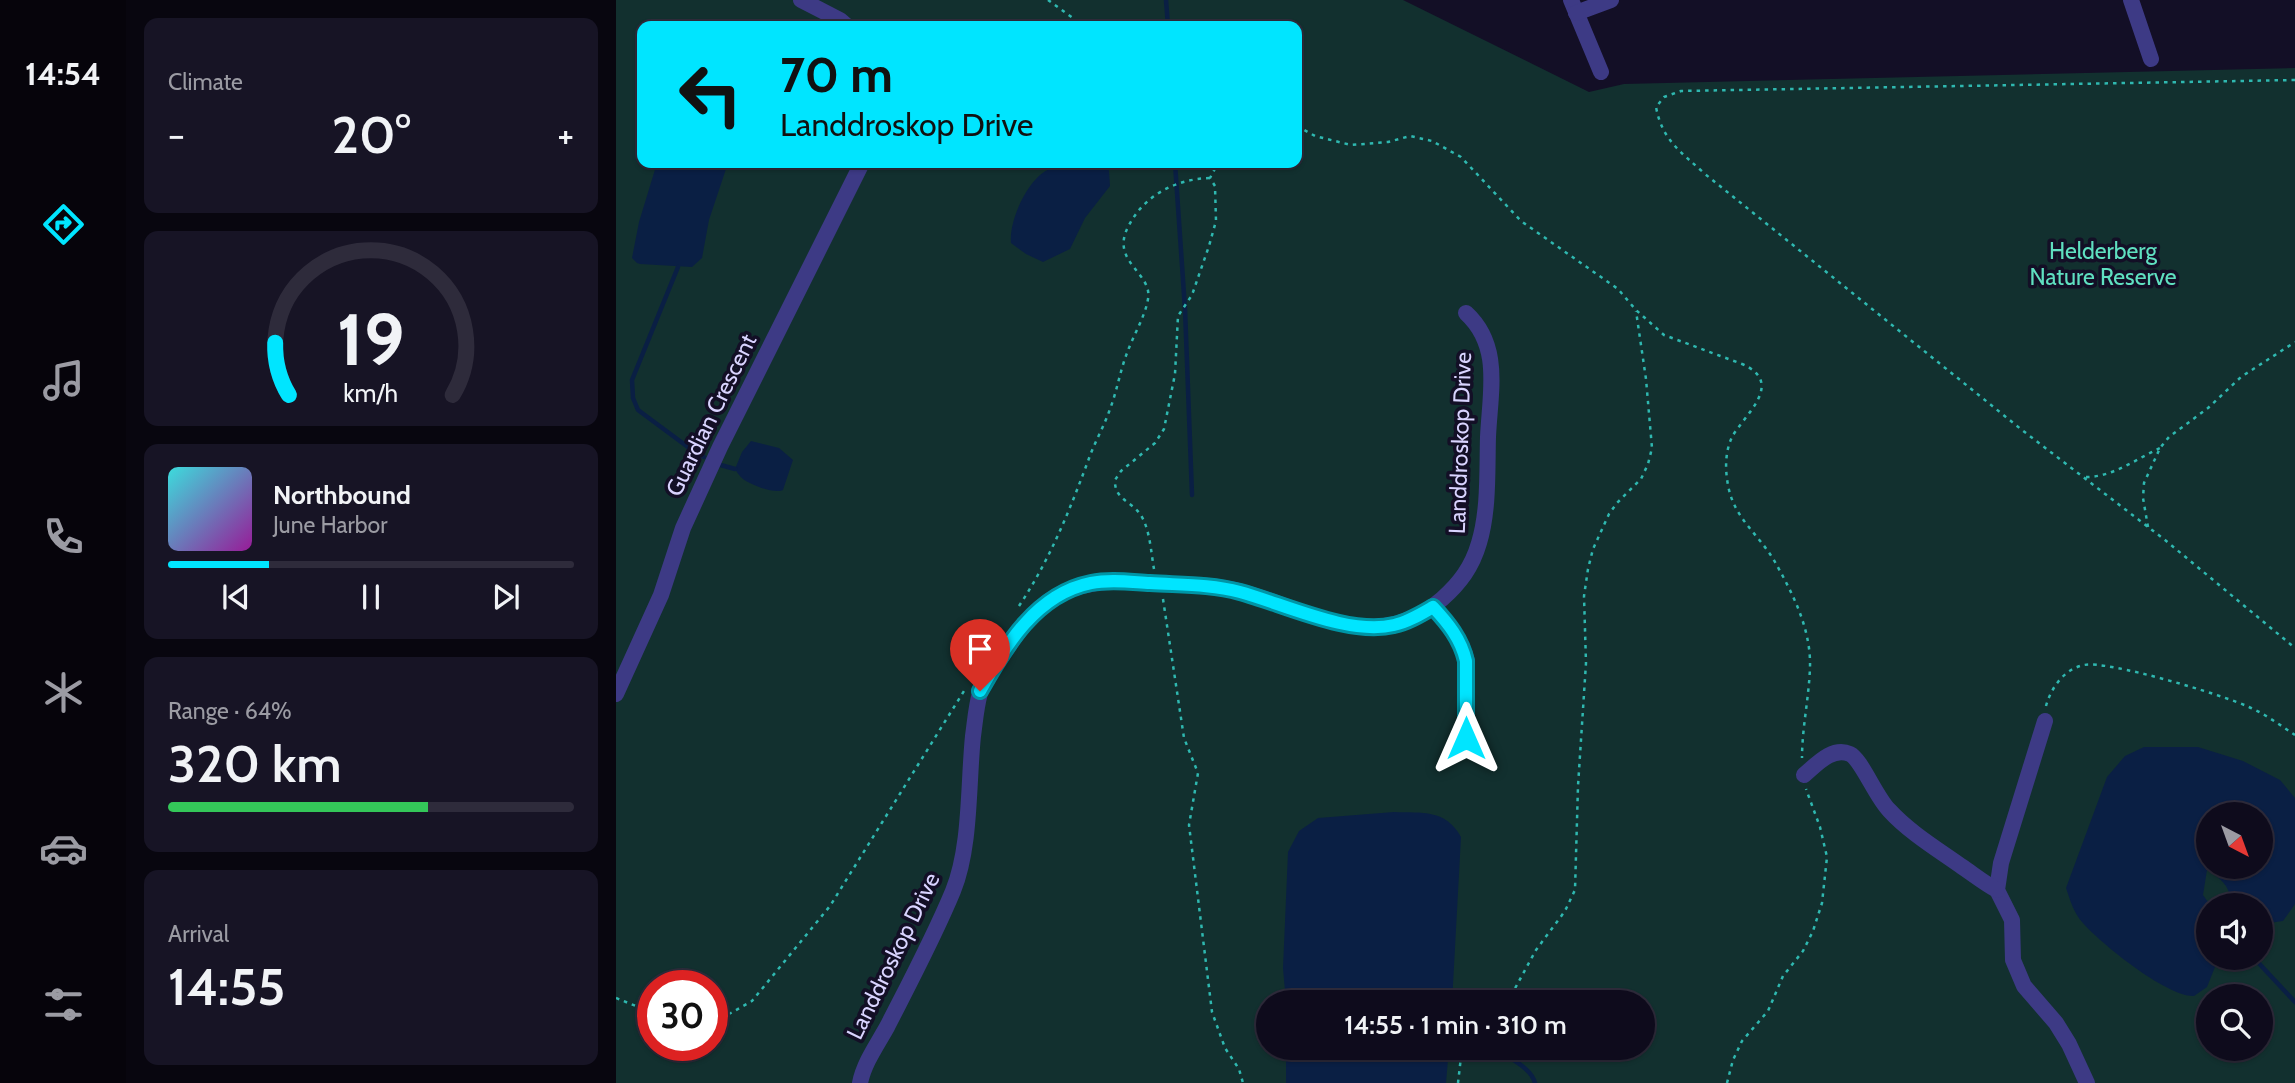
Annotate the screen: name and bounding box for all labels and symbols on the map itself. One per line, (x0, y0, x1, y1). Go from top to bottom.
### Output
park label: Helderberg Nature Reserve (2029, 237, 2177, 291)
street label: Guardian Crescent (660, 329, 762, 501)
street label: Landdroskop Drive (1443, 351, 1477, 534)
pin (950, 619, 1010, 691)
position arrow (1429, 701, 1503, 775)
north arrow (2196, 802, 2273, 878)
street label: Landdroskop Drive (840, 868, 946, 1044)
speed limit sign: 30 (637, 970, 728, 1061)

